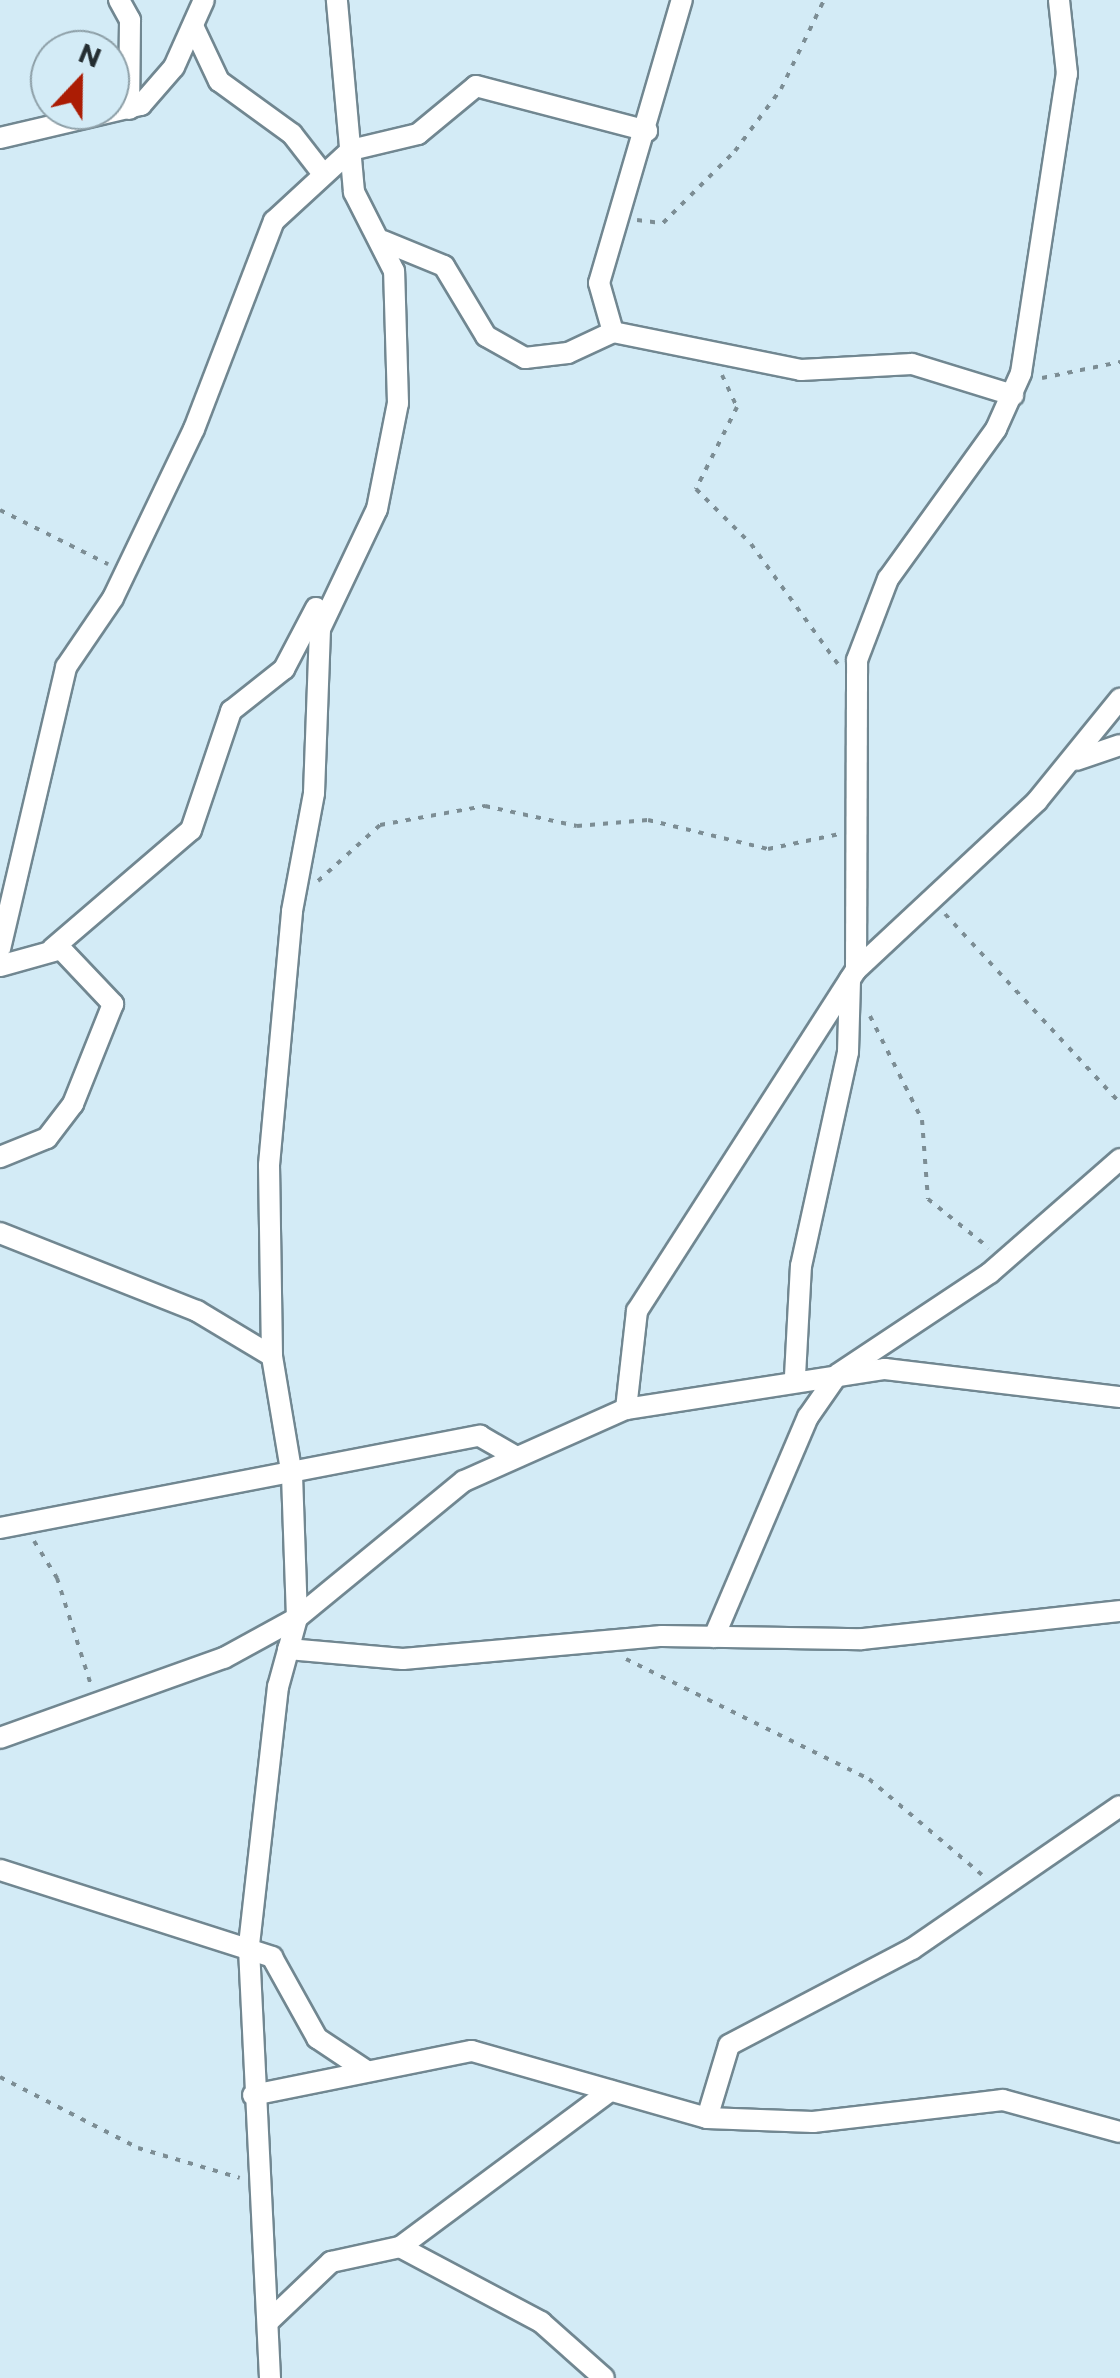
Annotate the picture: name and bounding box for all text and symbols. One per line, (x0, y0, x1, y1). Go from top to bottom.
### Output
north arrow (30, 30, 130, 130)
text: N (74, 34, 107, 74)

